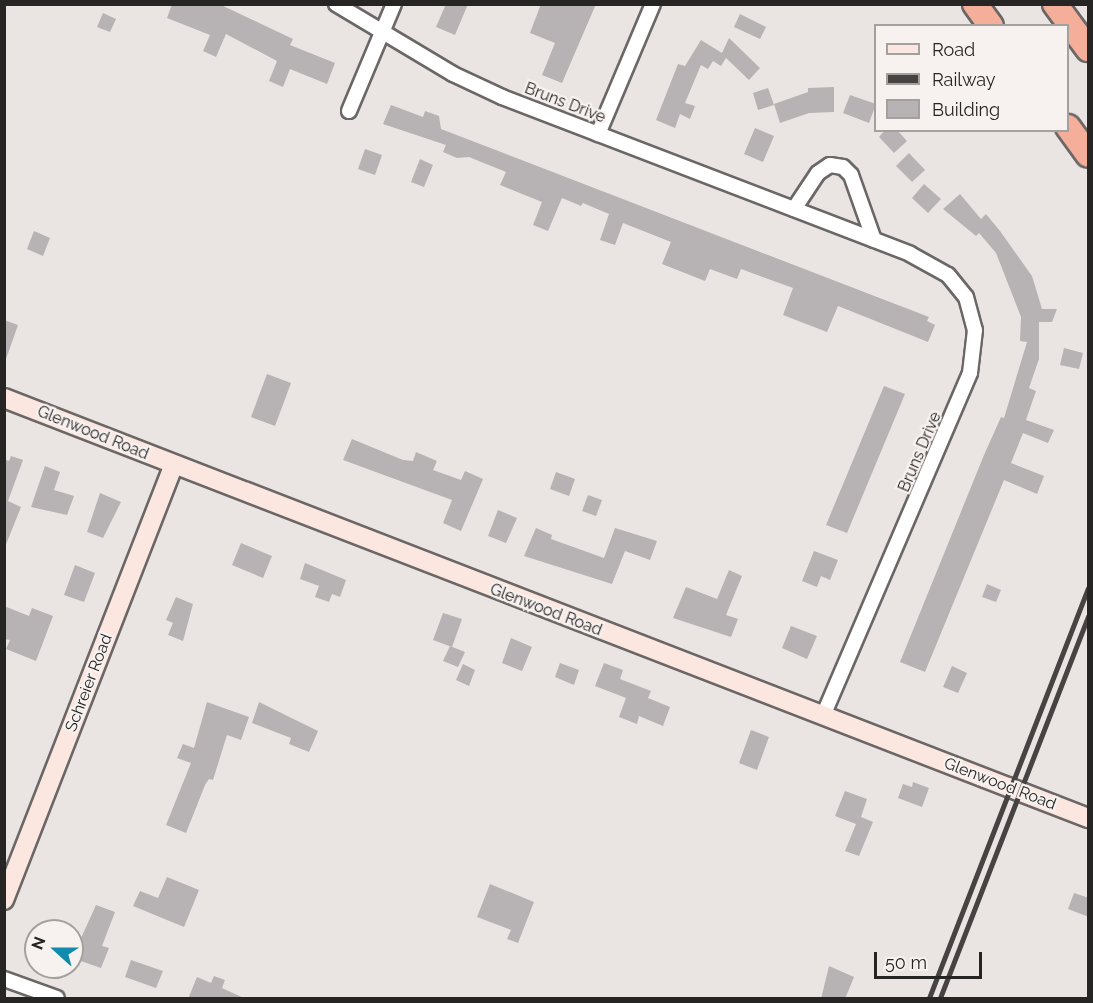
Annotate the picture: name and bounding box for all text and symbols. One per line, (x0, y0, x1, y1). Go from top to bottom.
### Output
legend (874, 24, 1069, 132)
text: Road (932, 39, 975, 60)
text: Railway (932, 69, 996, 90)
street label: Bruns Drive (522, 79, 608, 127)
text: Building (932, 99, 1000, 120)
street label: Glenwood Road (34, 402, 152, 464)
street label: Bruns Drive (895, 409, 945, 495)
street label: Glenwood Road (487, 580, 605, 640)
street label: Schreier Road (61, 631, 117, 735)
street label: Glenwood Road (941, 754, 1059, 814)
north arrow (24, 919, 84, 979)
text: N (28, 934, 50, 952)
scale bar (877, 940, 985, 978)
text: 50 m (885, 952, 927, 973)

